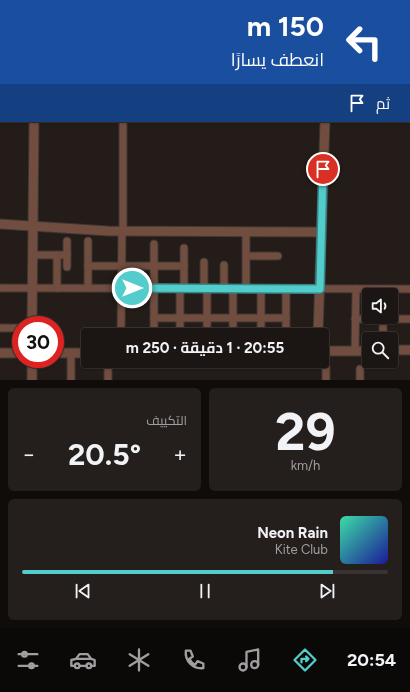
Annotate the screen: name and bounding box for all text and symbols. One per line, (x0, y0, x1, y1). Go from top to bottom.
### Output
text: 150 m (247, 9, 324, 43)
icon: left (338, 16, 390, 68)
text: انعطف يسارًا (231, 49, 324, 71)
icon: arrive (346, 92, 368, 114)
text: ثم (376, 95, 390, 113)
pin (306, 152, 340, 186)
icon: arrive (312, 158, 334, 180)
position arrow (111, 267, 153, 309)
map controls (362, 288, 398, 368)
button: sound (362, 288, 398, 324)
speed limit sign: 30 (12, 316, 64, 368)
button: search (362, 332, 398, 368)
text: 20:55 · 1 دقيقة · 250 m (126, 339, 284, 357)
text: 29 (275, 401, 336, 463)
text: التكييف (146, 413, 187, 428)
text: 20.5° (68, 436, 141, 473)
text: − (22, 441, 36, 468)
text: + (173, 441, 187, 468)
text: km/h (291, 458, 320, 473)
text: Neon Rain (257, 524, 328, 542)
text: Kite Club (275, 542, 328, 557)
icon: previous (72, 580, 94, 602)
icon: pause (194, 580, 216, 602)
icon: next (316, 580, 338, 602)
icon: filters (14, 646, 42, 674)
icon: car (69, 646, 97, 674)
icon: climate (125, 646, 153, 674)
icon: phone (180, 646, 208, 674)
icon: music (236, 646, 264, 674)
icon: directions (291, 646, 319, 674)
text: 20:54 (347, 649, 396, 671)

